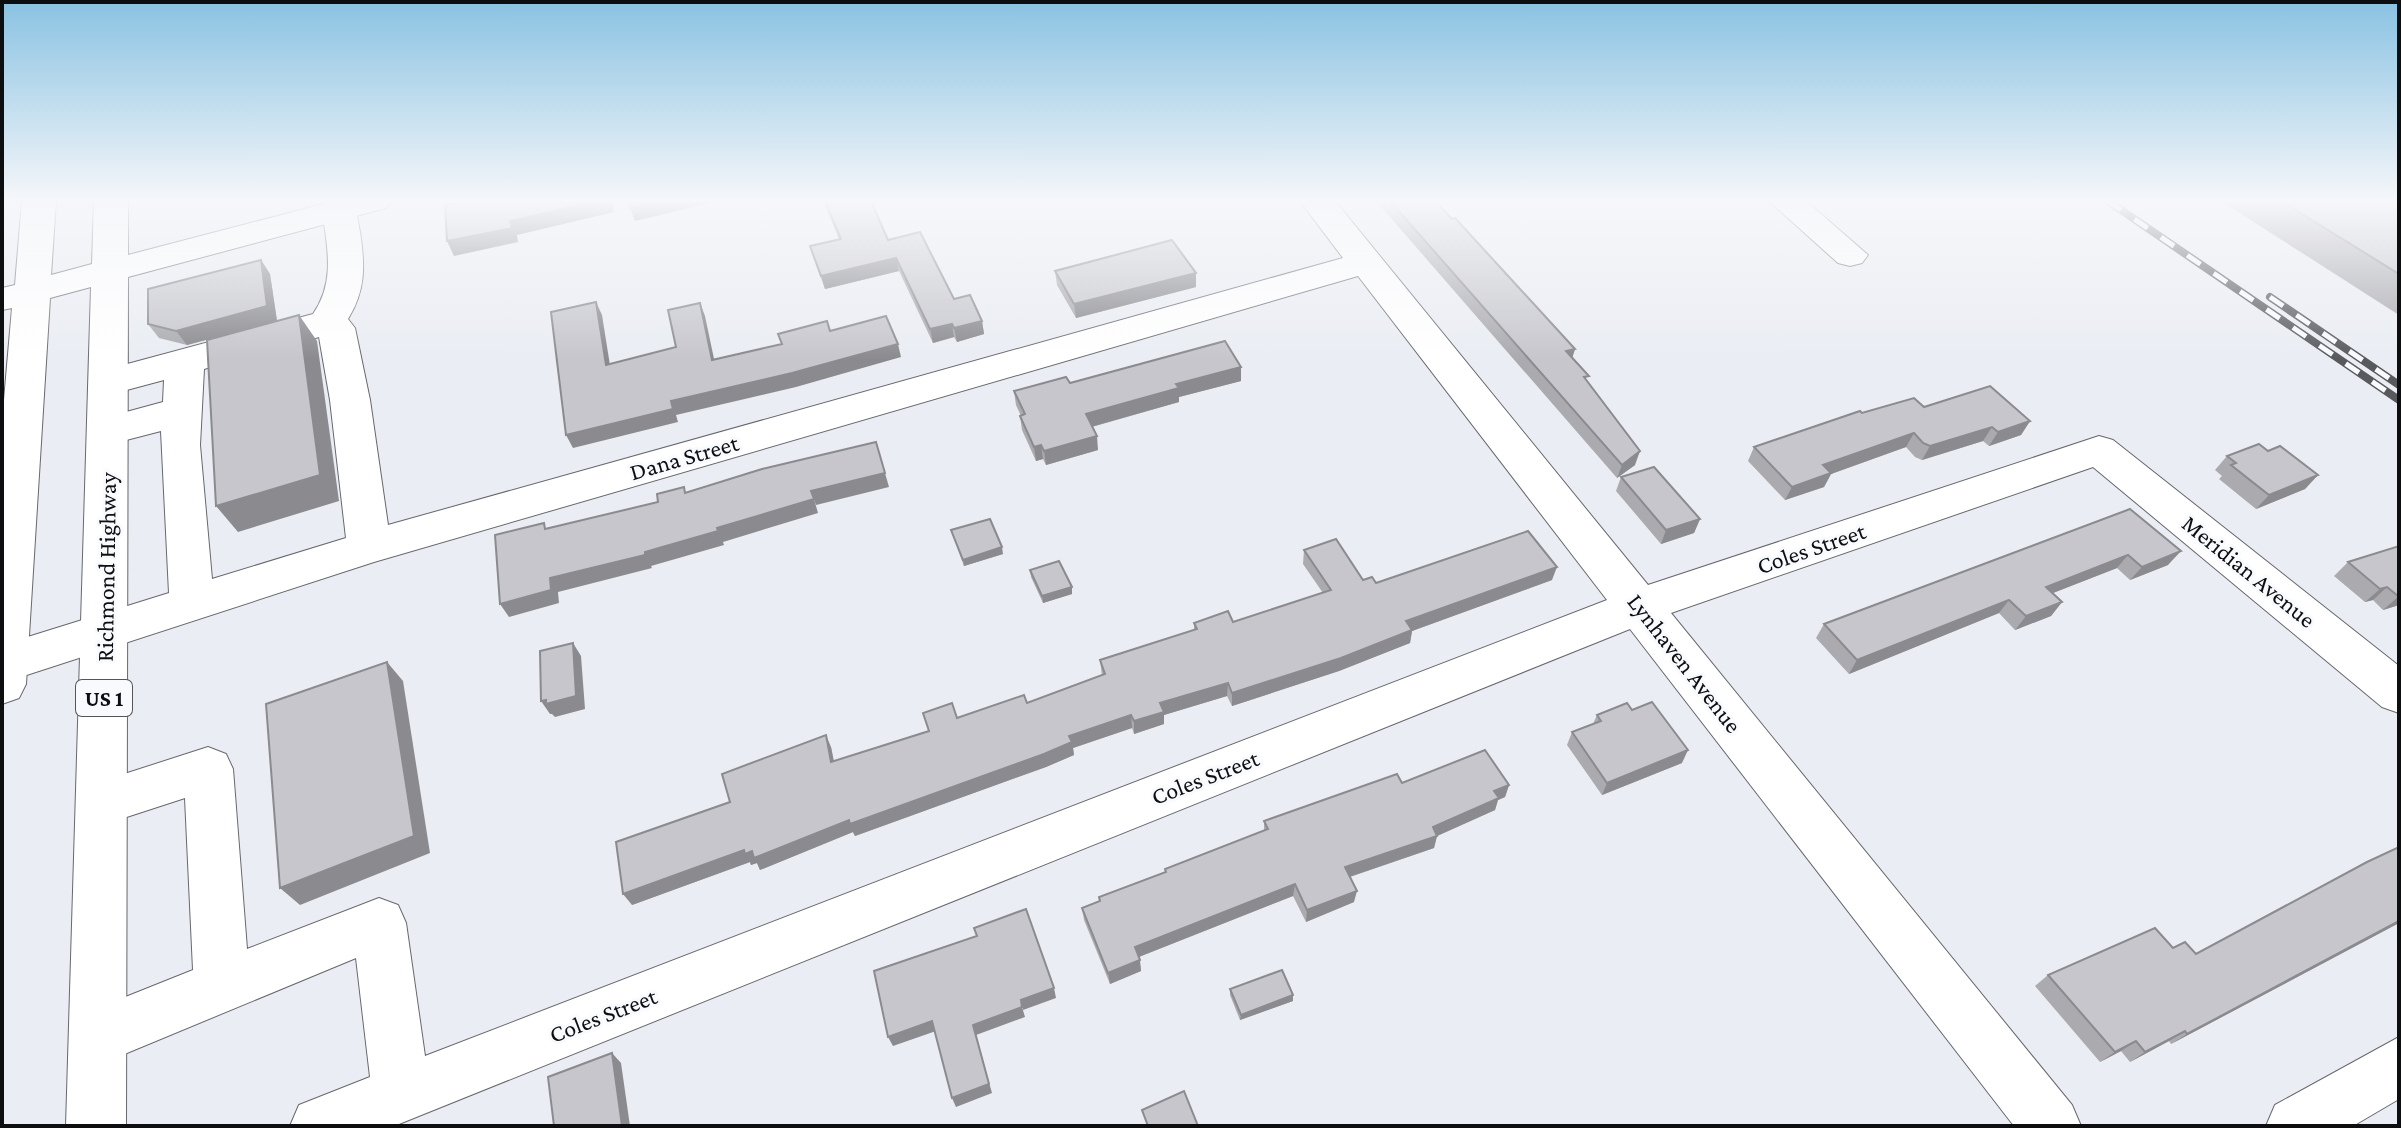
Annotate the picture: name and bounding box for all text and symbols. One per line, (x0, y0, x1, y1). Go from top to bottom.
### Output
street label: Dana Street (627, 428, 742, 485)
street label: Richmond Highway (91, 471, 121, 662)
street label: Meridian Avenue (2177, 509, 2321, 633)
street label: Coles Street (1753, 517, 1870, 579)
street label: Lynhaven Avenue (1622, 588, 1748, 738)
road number: US 1 (76, 680, 132, 716)
street label: Coles Street (1147, 744, 1264, 810)
street label: Coles Street (545, 982, 662, 1048)

